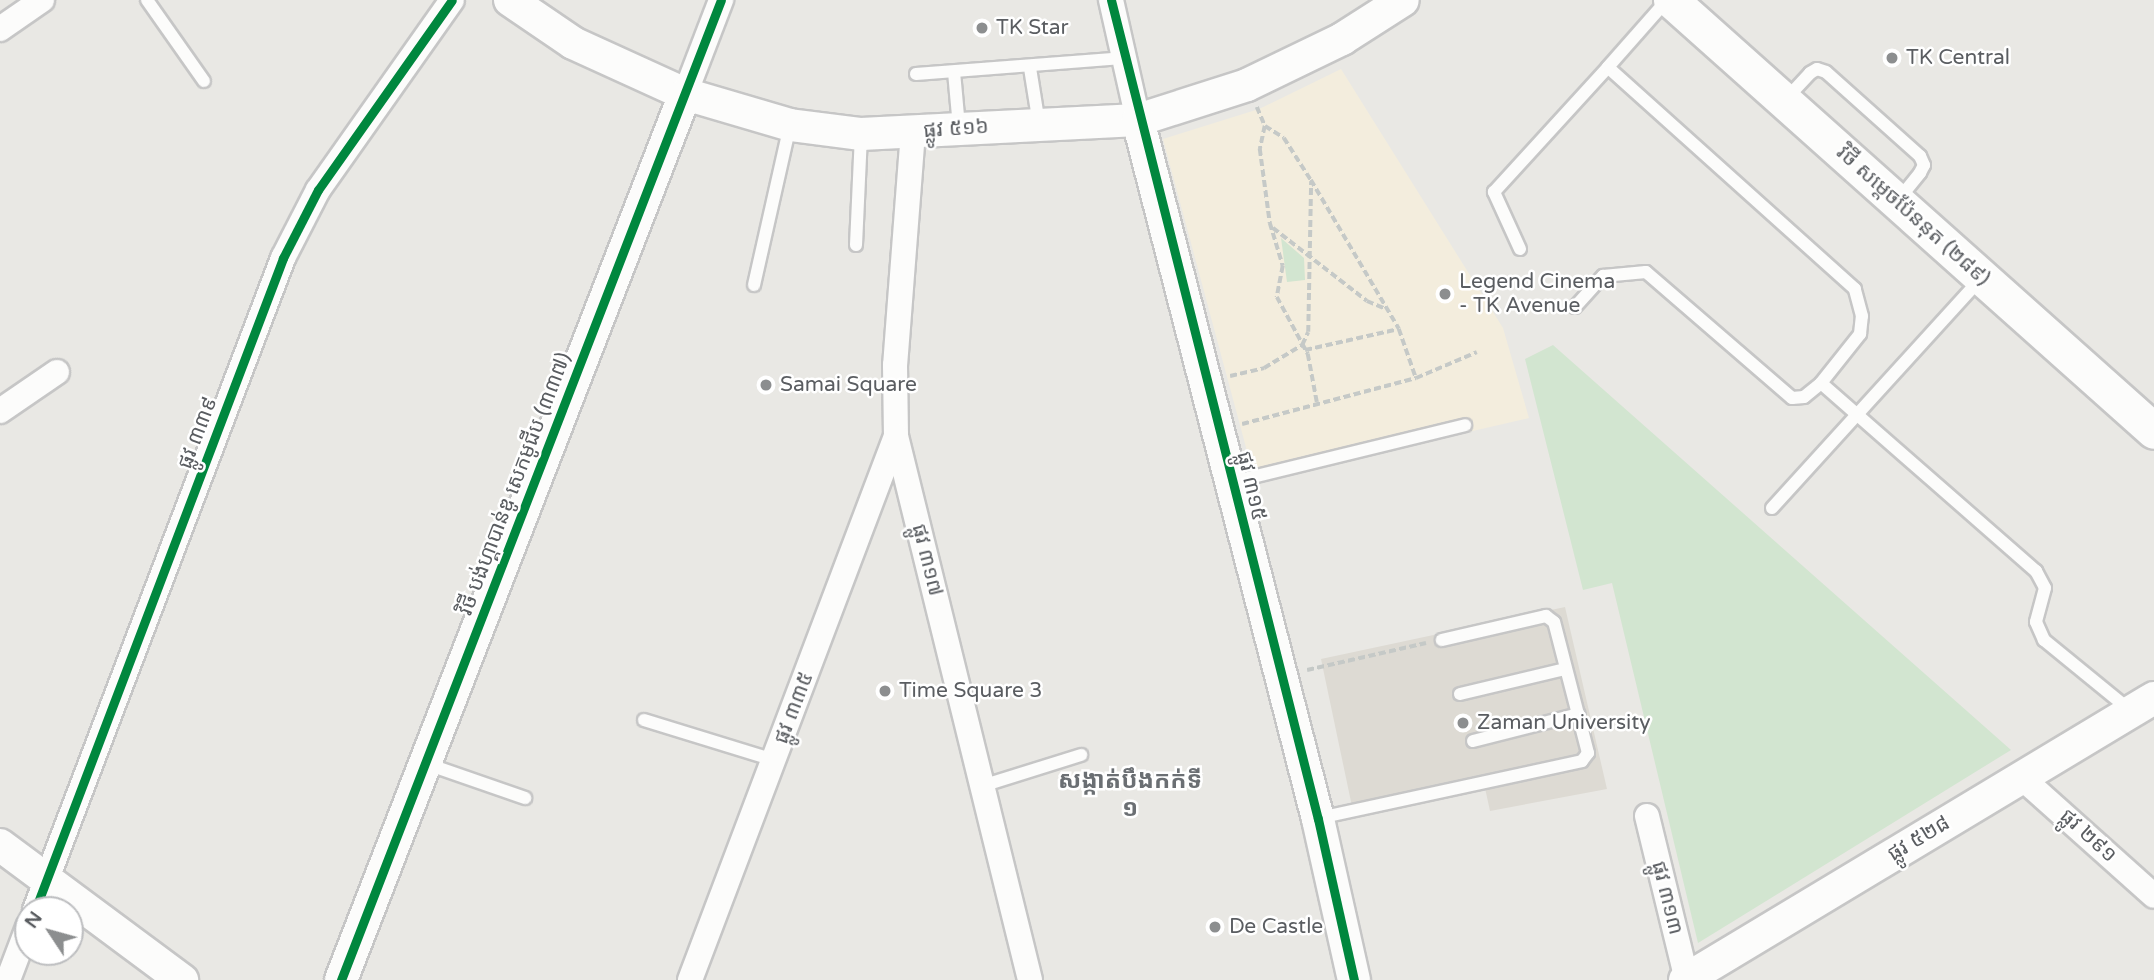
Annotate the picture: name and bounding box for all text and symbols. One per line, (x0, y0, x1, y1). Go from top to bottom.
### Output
place label: TK Star (996, 15, 1069, 41)
marker: TK Star (974, 20, 990, 36)
place label: TK Central (1906, 45, 2010, 71)
marker: TK Central (1884, 50, 1900, 66)
street label: ផ្លូវ ៥១៦ (922, 114, 990, 144)
street label: វិថី សម្តេចប៉ែននុត (២៨៩) (1831, 140, 1995, 292)
place label: Legend Cinema - TK Avenue (1459, 269, 1615, 319)
marker: Legend Cinema - TK Avenue (1437, 286, 1453, 302)
street label: វិថី បង់ហ្គាបាន់ឌូ សេកមូជីប (៣៣៧) (453, 349, 577, 619)
place label: Samai Square (780, 372, 917, 398)
marker: Samai Square (758, 377, 774, 393)
street label: ផ្លូវ ៣៣៩ (173, 393, 223, 473)
street label: ផ្លូវ ៣១៥ (1231, 449, 1271, 523)
street label: ផ្លូវ ៣១៧ (906, 521, 948, 599)
street label: ផ្លូវ ៣៣៥ (769, 668, 819, 748)
place label: Time Square 3 (899, 678, 1042, 704)
marker: Time Square 3 (877, 683, 893, 699)
place label: Zaman University (1477, 710, 1651, 736)
marker: Zaman University (1455, 715, 1471, 731)
district label: សង្កាត់បឹងកក់ទី ១ (1058, 767, 1202, 823)
street label: ផ្លូវ ២៩១ (2054, 804, 2122, 868)
street label: ផ្លូវ ៥២៨ (1883, 811, 1955, 867)
street label: ផ្លូវ ៣១៣ (1646, 858, 1688, 938)
north arrow (14, 896, 84, 966)
text: N (20, 907, 47, 932)
place label: De Castle (1229, 914, 1323, 940)
marker: De Castle (1207, 919, 1223, 935)

